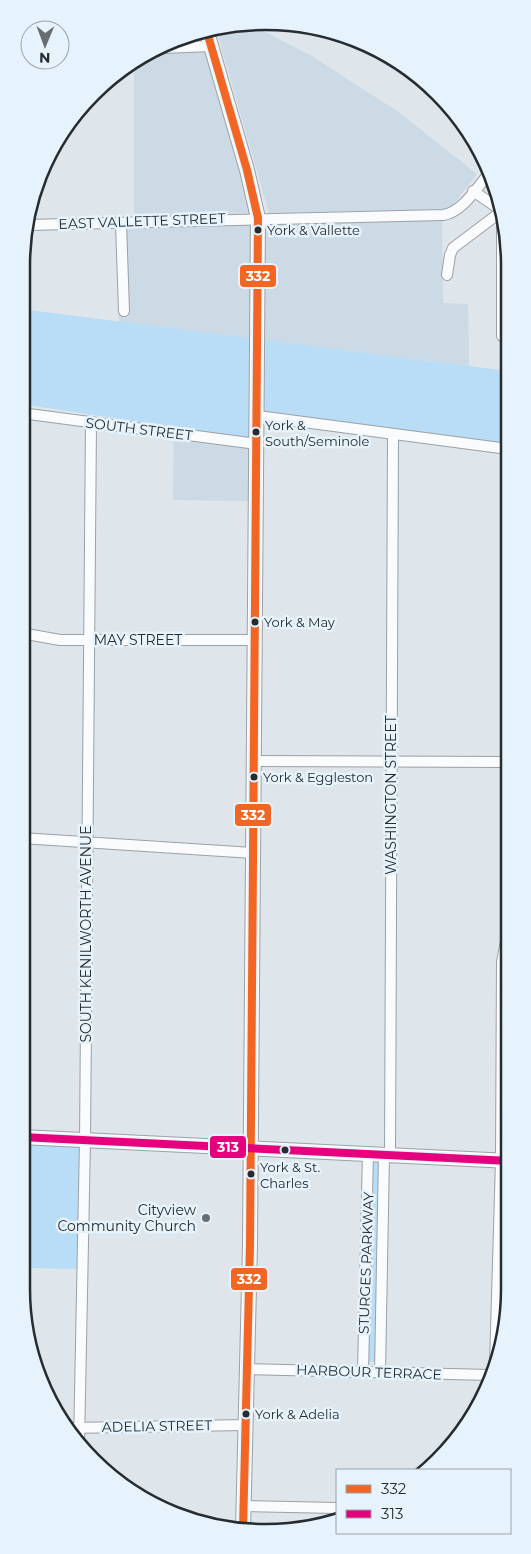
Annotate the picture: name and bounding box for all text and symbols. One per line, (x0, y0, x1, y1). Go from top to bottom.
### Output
north arrow (20, 20, 70, 70)
text: N (39, 49, 51, 67)
street label: EAST VALLETTE STREET (58, 209, 226, 233)
place label: York & Vallette (267, 222, 360, 238)
marker: York & Vallette (253, 225, 263, 235)
line badge: 332 (239, 264, 277, 288)
text: 332 (245, 267, 270, 285)
street label: SOUTH STREET (84, 414, 194, 444)
place label: York & South/Seminole (265, 417, 370, 449)
marker: York & South/Seminole (251, 427, 261, 437)
place label: York & May (264, 614, 336, 630)
marker: York & May (250, 617, 260, 627)
street label: MAY STREET (94, 631, 182, 649)
street label: WASHINGTON STREET (382, 715, 400, 875)
place label: York & Eggleston (263, 769, 373, 785)
marker: York & Eggleston (249, 772, 259, 782)
line badge: 332 (234, 803, 272, 827)
text: 332 (240, 806, 265, 824)
street label: SOUTH KENILWORTH AVENUE (77, 825, 95, 1043)
line badge: 313 (209, 1135, 247, 1159)
text: 313 (216, 1138, 239, 1156)
unlabelled marker (280, 1145, 290, 1155)
place label: York & St. Charles (260, 1159, 320, 1191)
marker: York & St. Charles (246, 1169, 256, 1179)
street label: STURGES PARKWAY (355, 1191, 377, 1334)
place label: Cityview Community Church (57, 1201, 197, 1235)
marker: Cityview Community Church (200, 1212, 212, 1224)
line badge: 332 (230, 1267, 268, 1291)
text: 332 (236, 1270, 261, 1288)
street label: HARBOUR TERRACE (296, 1360, 442, 1384)
place label: York & Adelia (255, 1406, 340, 1422)
marker: York & Adelia (241, 1409, 251, 1419)
street label: ADELIA STREET (102, 1416, 212, 1436)
legend (336, 1469, 511, 1534)
text: 332 (381, 1479, 406, 1498)
text: 313 (381, 1504, 403, 1523)

